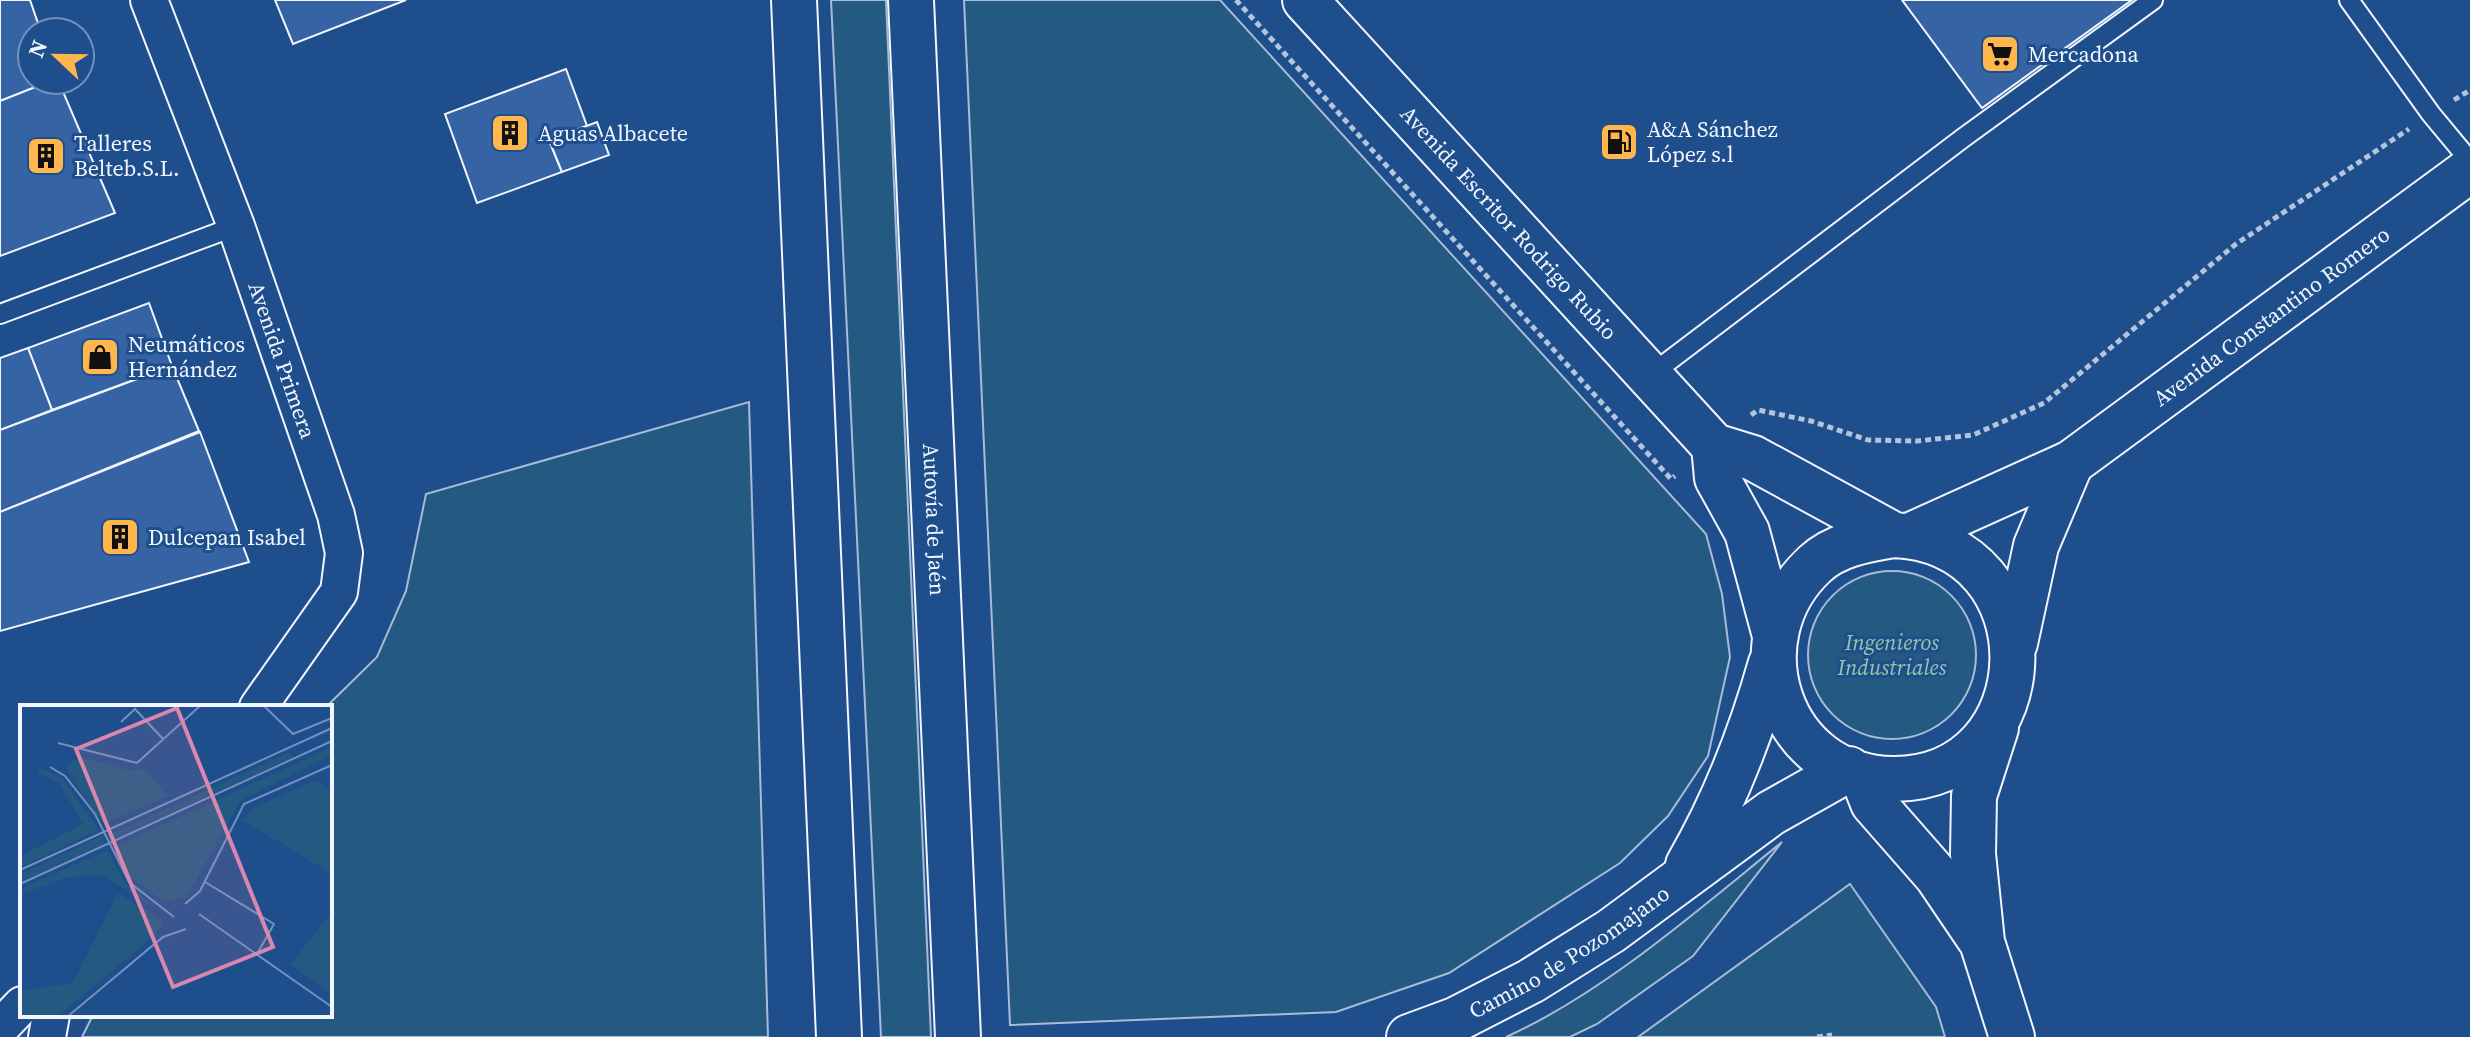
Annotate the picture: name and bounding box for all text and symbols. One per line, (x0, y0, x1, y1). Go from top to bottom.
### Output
north arrow (16, 16, 96, 96)
supermarket icon: Mercadona (1979, 33, 2021, 75)
text: N (21, 35, 54, 62)
place label: Mercadona (2028, 39, 2140, 69)
street label: Avenida Escritor Rodrigo Rubio (1394, 99, 1624, 346)
building icon: Aguas Albacete (489, 112, 531, 154)
place label: A&A Sánchez López s.l (1647, 114, 1778, 169)
place label: Aguas Albacete (538, 118, 688, 148)
fuel station icon: A&A Sánchez López s.l (1598, 121, 1640, 163)
place label: Talleres Belteb.S.L. (74, 128, 180, 183)
building icon: Talleres Belteb.S.L. (25, 135, 67, 177)
street label: Avenida Constantino Romero (2147, 219, 2396, 413)
street label: Avenida Primera (241, 278, 324, 443)
place label: Neumáticos Hernández (128, 329, 245, 384)
shop icon: Neumáticos Hernández (79, 336, 121, 378)
street label: Autovía de Jaén (916, 443, 953, 596)
building icon: Dulcepan Isabel (99, 516, 141, 558)
place label: Dulcepan Isabel (148, 522, 306, 552)
park label: Ingenieros Industriales (1837, 627, 1947, 682)
inset map (20, 705, 332, 1017)
street label: Camino de Pozomajano (1464, 878, 1675, 1025)

